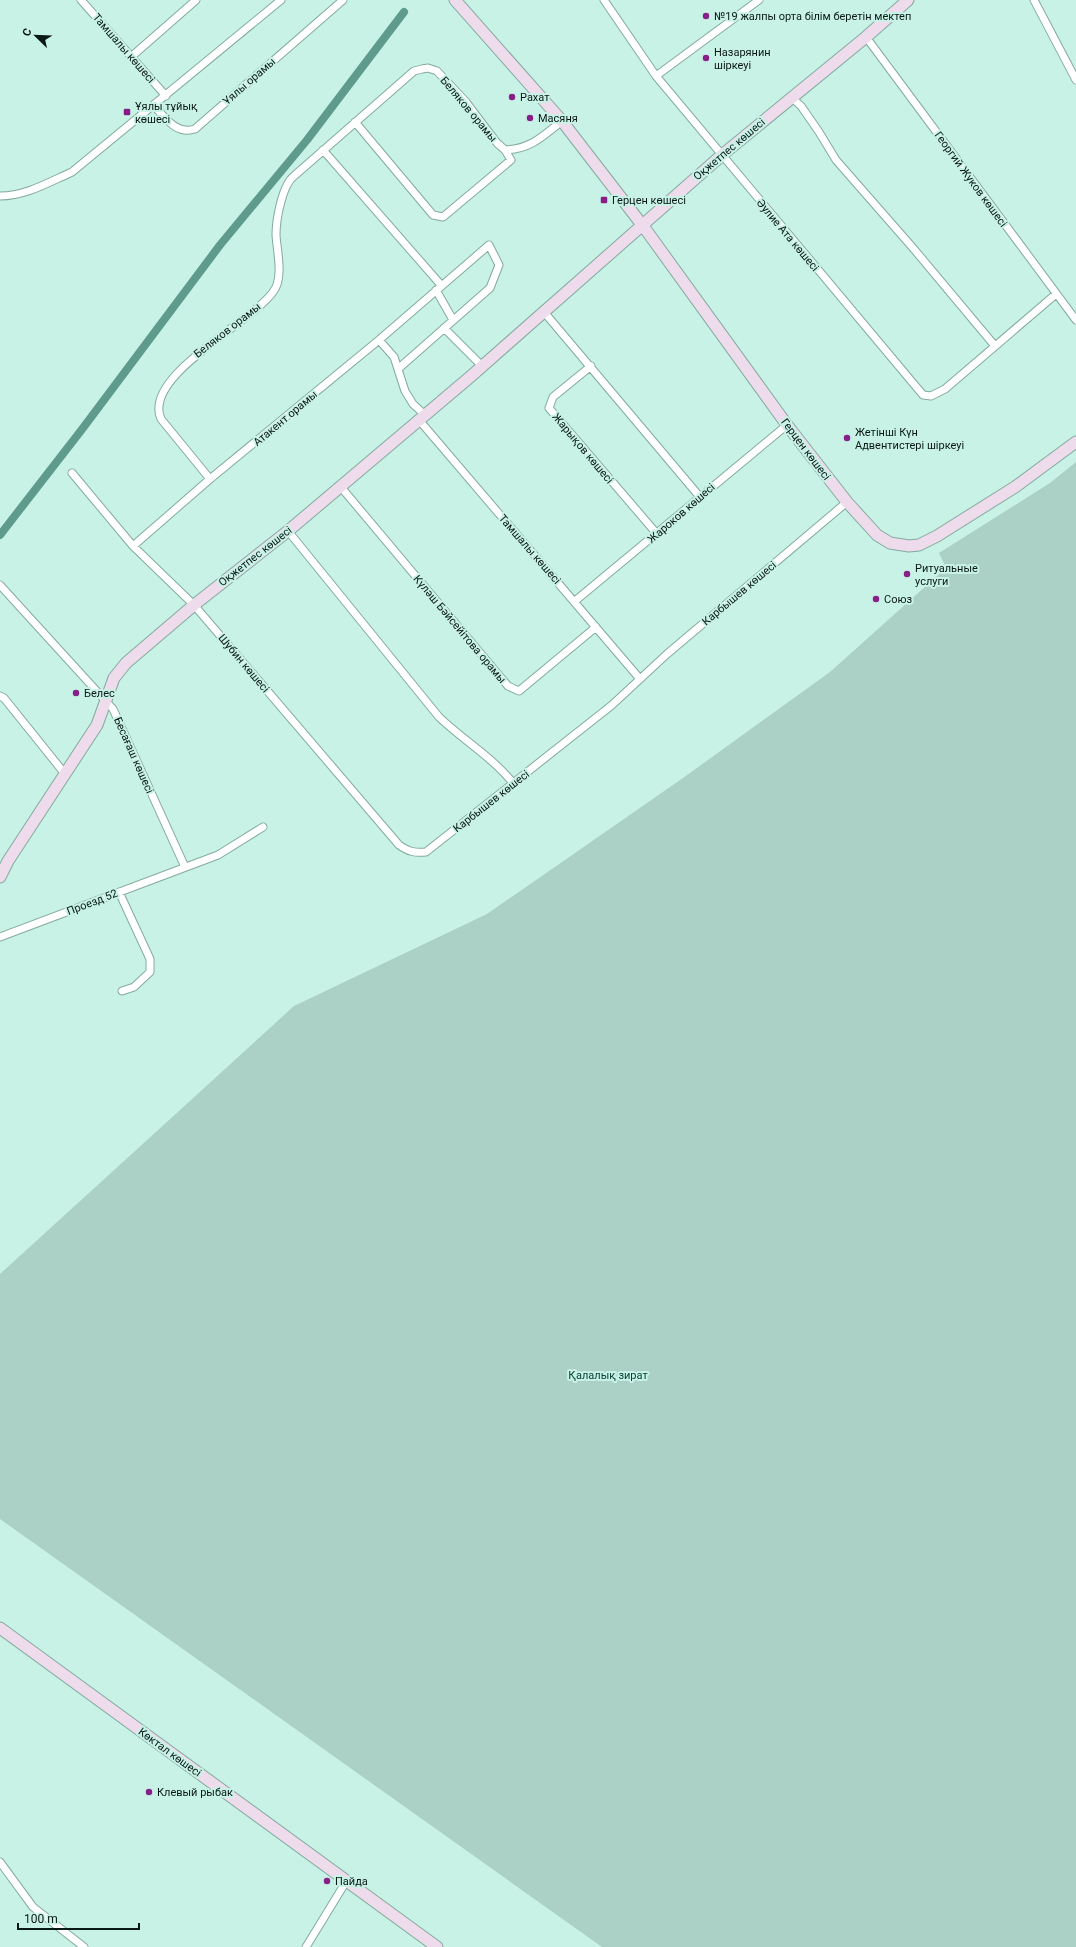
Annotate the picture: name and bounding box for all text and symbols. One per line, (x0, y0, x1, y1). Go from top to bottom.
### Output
place label: №19 жалпы орта білім беретін мектеп (714, 10, 911, 23)
street label: Тамшалы көшесі (90, 11, 157, 86)
marker: №19 жалпы орта білім беретін мектеп (701, 11, 711, 21)
north arrow (16, 16, 56, 56)
text: С (20, 26, 35, 38)
place label: Назарянин шіркеуі (714, 46, 771, 72)
marker: Назарянин шіркеуі (701, 53, 711, 63)
street label: Ұялы орамы (220, 55, 278, 108)
street label: Беляков орамы (437, 74, 500, 145)
place label: Рахат (520, 91, 550, 104)
marker: Рахат (507, 92, 517, 102)
place label: Ұялы тұйық көшесі (135, 100, 198, 126)
marker: Ұялы тұйық көшесі (122, 107, 132, 117)
place label: Масяня (538, 112, 578, 125)
marker: Масяня (525, 113, 535, 123)
street label: Оқжетпес көшесі (691, 116, 768, 183)
street label: Георгий Жуков көшесі (932, 129, 1010, 230)
place label: Герцен көшесі (612, 194, 686, 207)
marker: Герцен көшесі (599, 195, 609, 205)
street label: Әулие Ата көшесі (754, 197, 822, 274)
street label: Беляков орамы (191, 300, 263, 361)
street label: Атакент орамы (251, 388, 320, 449)
street label: Жарықов көшесі (549, 411, 616, 486)
street label: Герцен көшесі (778, 416, 833, 483)
place label: Жетінші Күн Адвентистері шіркеуі (855, 426, 964, 452)
marker: Жетінші Күн Адвентистері шіркеуі (842, 433, 852, 443)
street label: Жароков көшесі (645, 481, 718, 546)
street label: Тамшалы көшесі (496, 512, 563, 587)
street label: Оқжетпес көшесі (216, 524, 295, 589)
street label: Карбышев көшесі (700, 559, 779, 628)
place label: Ритуальные услуги (915, 562, 978, 588)
marker: Ритуальные услуги (902, 569, 912, 579)
street label: Күләш Бәйсейітова орамы (411, 573, 509, 686)
place label: Союз (884, 593, 912, 606)
marker: Союз (871, 594, 881, 604)
street label: Шубин көшесі (215, 631, 272, 695)
place label: Белес (84, 687, 115, 700)
marker: Белес (71, 688, 81, 698)
street label: Бесағаш көшесі (111, 715, 156, 795)
street label: Карбышев көшесі (451, 768, 532, 835)
street label: Проезд 52 (65, 887, 119, 918)
park label: Қалалық зират (568, 1369, 648, 1382)
street label: Көктал көшесі (136, 1725, 204, 1780)
place label: Клевый рыбак (157, 1786, 233, 1799)
marker: Клевый рыбак (144, 1787, 154, 1797)
place label: Пайда (335, 1875, 368, 1888)
marker: Пайда (322, 1876, 332, 1886)
scale bar (18, 1905, 139, 1931)
text: 100 m (24, 1912, 58, 1926)

